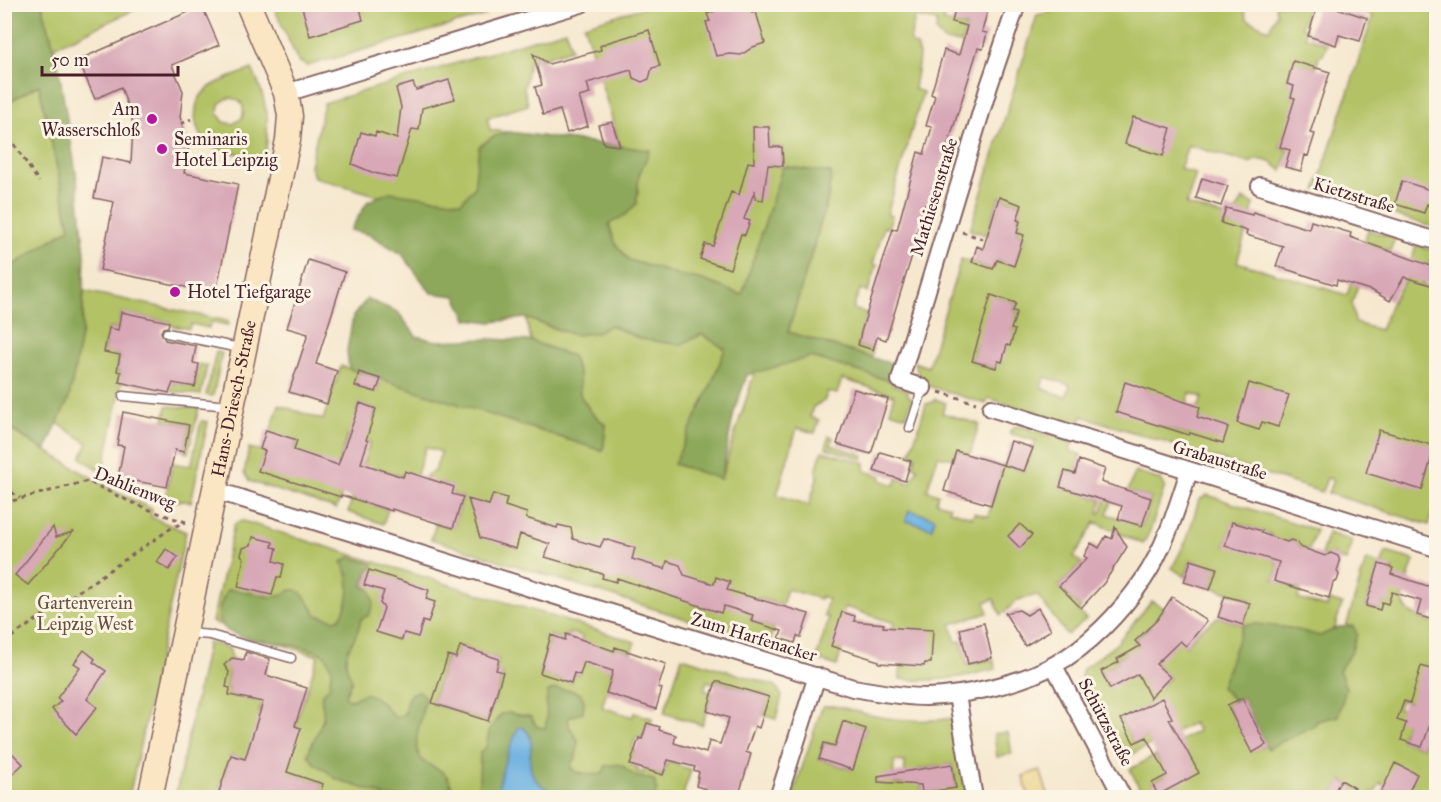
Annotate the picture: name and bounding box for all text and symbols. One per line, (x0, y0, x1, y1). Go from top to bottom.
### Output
scale bar (42, 39, 178, 77)
text: 50 m (51, 49, 89, 71)
place label: Am Wasserschloß (41, 98, 140, 141)
marker: Am Wasserschloß (145, 112, 159, 126)
place label: Seminaris Hotel Leipzig (174, 128, 278, 172)
street label: Mathiesenstraße (906, 135, 962, 259)
marker: Seminaris Hotel Leipzig (155, 142, 169, 156)
street label: Kietzstraße (1311, 172, 1397, 218)
place label: Hotel Tiefgarage (187, 281, 311, 304)
marker: Hotel Tiefgarage (168, 285, 182, 299)
street label: Hans-Driesch-Straße (207, 318, 261, 479)
street label: Grabaustraße (1170, 435, 1270, 485)
street label: Dahlienweg (91, 462, 180, 515)
park label: Gartenverein Leipzig West (36, 592, 134, 636)
street label: Zum Harfenacker (688, 607, 820, 667)
street label: Schützstraße (1074, 674, 1138, 770)

